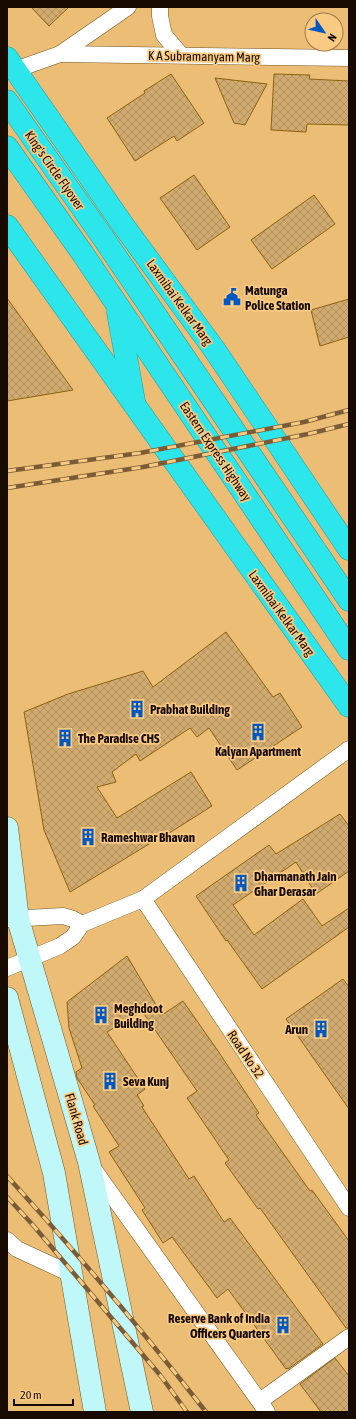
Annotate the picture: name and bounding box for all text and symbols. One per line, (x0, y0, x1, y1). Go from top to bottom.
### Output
north arrow (304, 12, 344, 52)
text: N (325, 32, 339, 44)
street label: K A Subramanyam Marg (148, 48, 260, 65)
street label: King's Circle Flyover (22, 128, 87, 213)
street label: Laxmibai Kelkar Marg (143, 257, 216, 348)
place label: Matunga Police Station (245, 283, 311, 313)
public building icon: Matunga Police Station (222, 287, 242, 307)
street label: Eastern Express Highway (177, 399, 255, 504)
street label: Laxmibai Kelkar Marg (245, 568, 318, 659)
building icon: Prabhat Building (127, 699, 147, 719)
place label: Prabhat Building (150, 702, 230, 717)
building icon: Kalyan Apartment (248, 722, 268, 742)
building icon: The Paradise CHS (55, 728, 75, 748)
place label: The Paradise CHS (78, 731, 160, 746)
place label: Kalyan Apartment (215, 744, 301, 759)
building icon: Rameshwar Bhavan (78, 827, 98, 847)
place label: Rameshwar Bhavan (101, 830, 195, 845)
place label: Dharmanath Jain Ghar Derasar (254, 869, 337, 899)
building icon: Dharmanath Jain Ghar Derasar (231, 873, 251, 893)
place label: Meghdoot Building (114, 1001, 163, 1031)
building icon: Meghdoot Building (91, 1005, 111, 1025)
building icon: Arun (311, 1019, 331, 1039)
place label: Arun (284, 1022, 308, 1037)
street label: Road No 32 (224, 1028, 267, 1081)
building icon: Seva Kunj (100, 1071, 120, 1091)
place label: Seva Kunj (123, 1074, 169, 1089)
street label: Flank Road (62, 1091, 91, 1147)
place label: Reserve Bank of India Officers Quarters (168, 1311, 270, 1341)
building icon: Reserve Bank of India Officers Quarters (273, 1315, 293, 1335)
scale bar (14, 1381, 73, 1407)
text: 20 m (20, 1388, 42, 1402)

